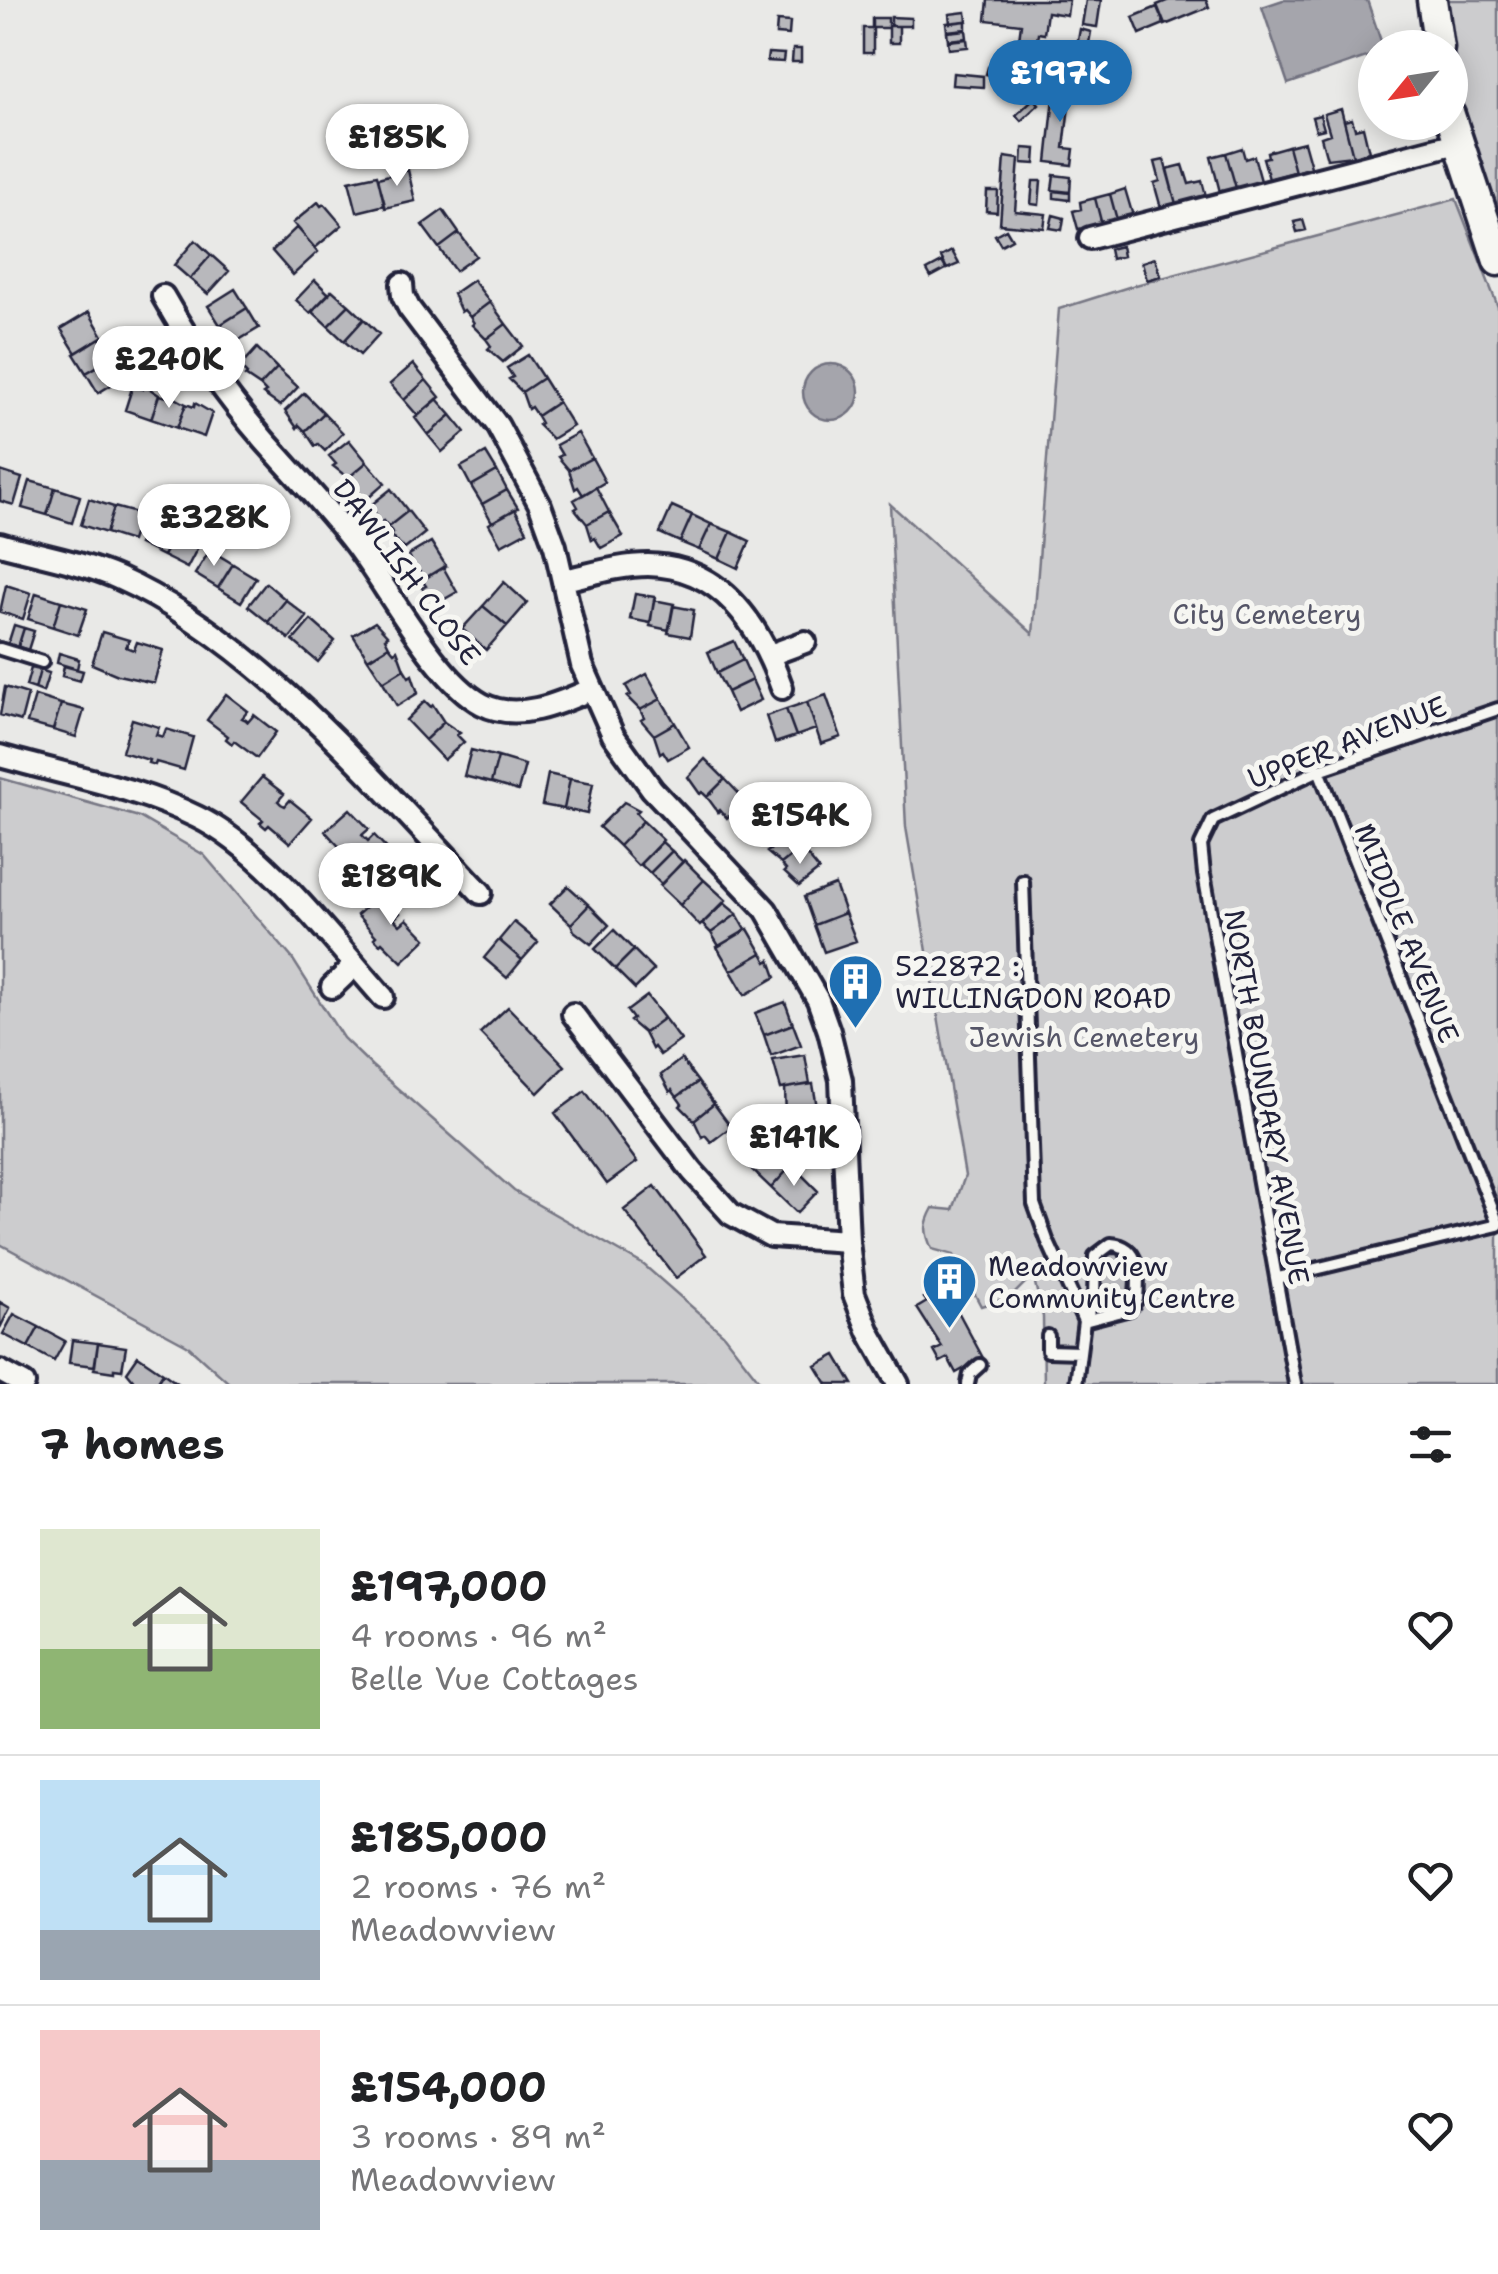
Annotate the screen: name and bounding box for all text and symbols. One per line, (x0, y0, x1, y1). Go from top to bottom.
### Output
north arrow (1358, 30, 1468, 140)
map controls (1358, 30, 1468, 140)
pin: £197K (990, 40, 1130, 125)
text: £197K (1010, 51, 1110, 94)
pin: £185K (327, 104, 467, 189)
text: £185K (348, 115, 446, 158)
pin: £240K (99, 326, 239, 411)
text: £240K (114, 337, 224, 380)
street label: DAWLISH CLOSE (324, 471, 490, 673)
pin: £328K (144, 484, 284, 569)
text: £328K (159, 495, 269, 538)
park label: City Cemetery (1173, 595, 1361, 633)
street label: UPPER AVENUE (1242, 687, 1452, 797)
pin: £154K (730, 782, 870, 867)
text: £154K (751, 793, 849, 836)
street label: MIDDLE AVENUE (1346, 818, 1468, 1048)
pin: £189K (321, 843, 461, 928)
text: £189K (341, 854, 441, 897)
street label: NORTH BOUNDARY AVENUE (1215, 906, 1319, 1288)
place label: 522872 : WILLINGDON ROAD (895, 947, 1171, 1017)
building icon: 522872 : WILLINGDON ROAD (826, 952, 886, 1031)
park label: Jewish Cemetery (969, 1018, 1199, 1056)
pin: £141K (724, 1104, 864, 1189)
text: £141K (749, 1115, 839, 1158)
place label: Meadowview Community Centre (988, 1247, 1236, 1317)
building icon: Meadowview Community Centre (919, 1252, 979, 1331)
text: 7 homes (40, 1416, 225, 1472)
icon: filters (1403, 1417, 1458, 1472)
text: £197,000 (350, 1558, 548, 1614)
icon: home (120, 1569, 240, 1689)
icon: heart (1403, 1602, 1458, 1657)
text: 4 rooms · 96 m² (350, 1614, 607, 1657)
text: Belle Vue Cottages (350, 1657, 639, 1700)
text: £185,000 (350, 1809, 548, 1865)
icon: home (120, 1820, 240, 1940)
icon: heart (1403, 1853, 1458, 1908)
text: 2 rooms · 76 m² (350, 1865, 606, 1908)
text: Meadowview (350, 1908, 556, 1951)
text: £154,000 (350, 2059, 547, 2115)
icon: home (120, 2070, 240, 2190)
icon: heart (1403, 2103, 1458, 2158)
text: 3 rooms · 89 m² (350, 2115, 606, 2158)
text: Meadowview (350, 2158, 556, 2201)

